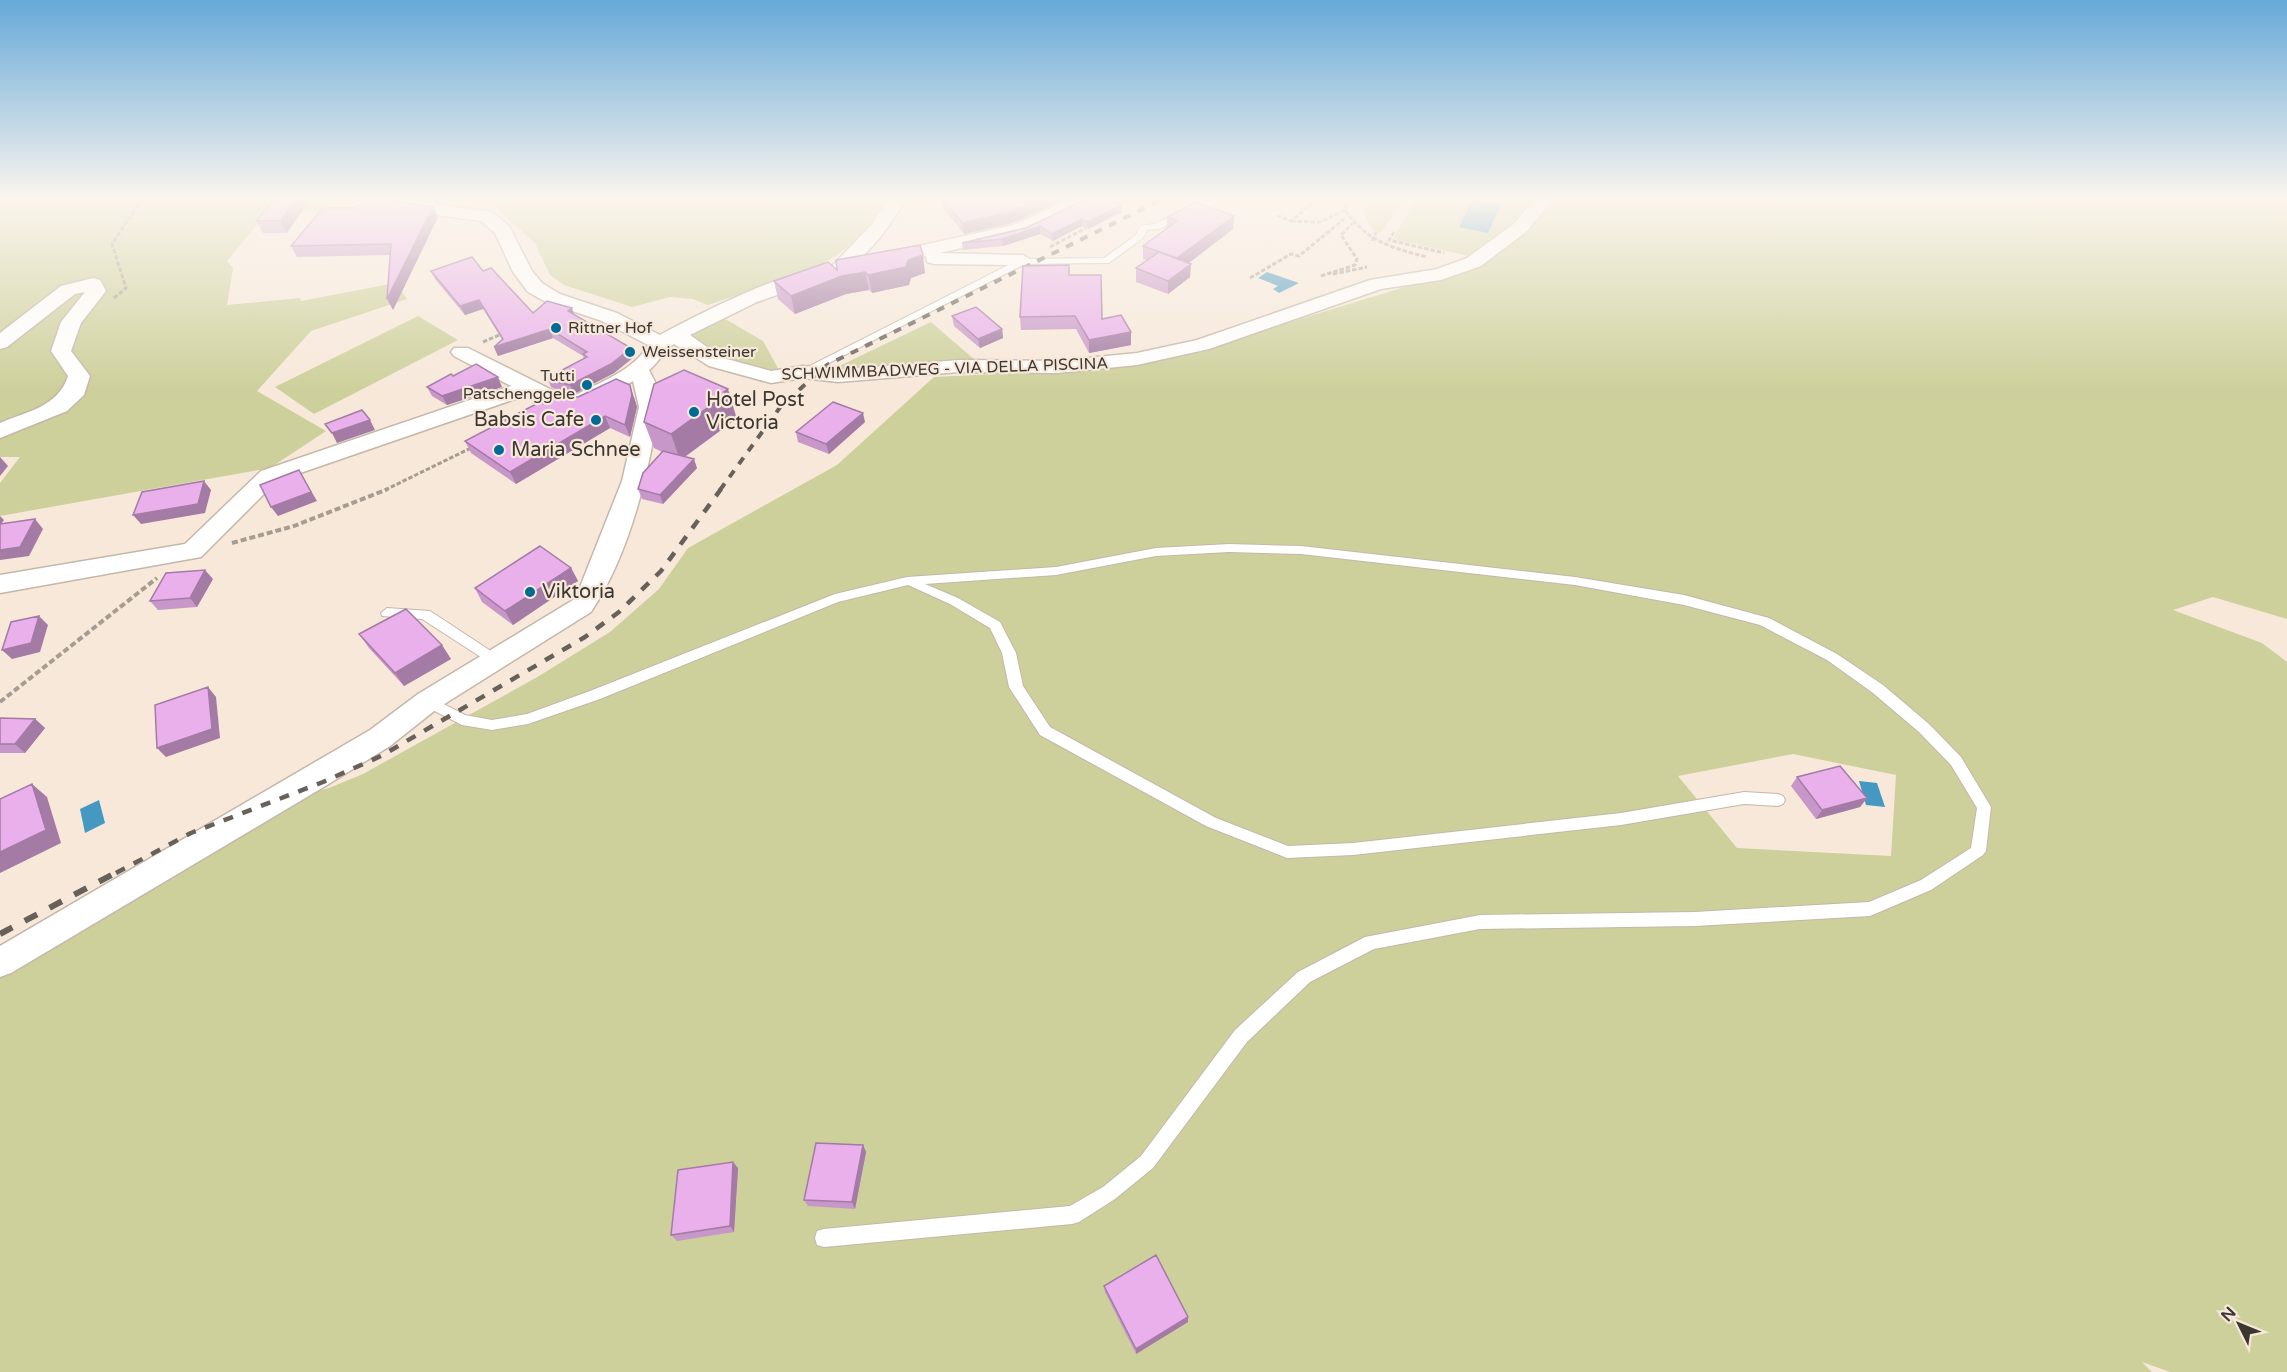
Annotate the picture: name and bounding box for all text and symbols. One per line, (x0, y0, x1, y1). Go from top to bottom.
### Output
place label: Rittner Hof (568, 318, 653, 338)
marker: Rittner Hof (549, 321, 563, 335)
place label: Weissensteiner (642, 342, 757, 362)
marker: Weissensteiner (623, 345, 637, 359)
street label: SCHWIMMBADWEG - VIA DELLA PISCINA (781, 353, 1109, 385)
place label: Tutti Patschenggele (463, 366, 575, 404)
marker: Tutti Patschenggele (580, 378, 594, 392)
place label: Hotel Post Victoria (706, 388, 805, 435)
marker: Hotel Post Victoria (687, 405, 701, 419)
place label: Babsis Cafe (474, 408, 584, 432)
marker: Babsis Cafe (589, 413, 603, 427)
place label: Maria Schnee (511, 438, 641, 462)
marker: Maria Schnee (492, 443, 506, 457)
place label: Viktoria (542, 580, 615, 604)
marker: Viktoria (523, 585, 537, 599)
north arrow (2209, 1294, 2269, 1354)
text: N (2217, 1303, 2240, 1326)

